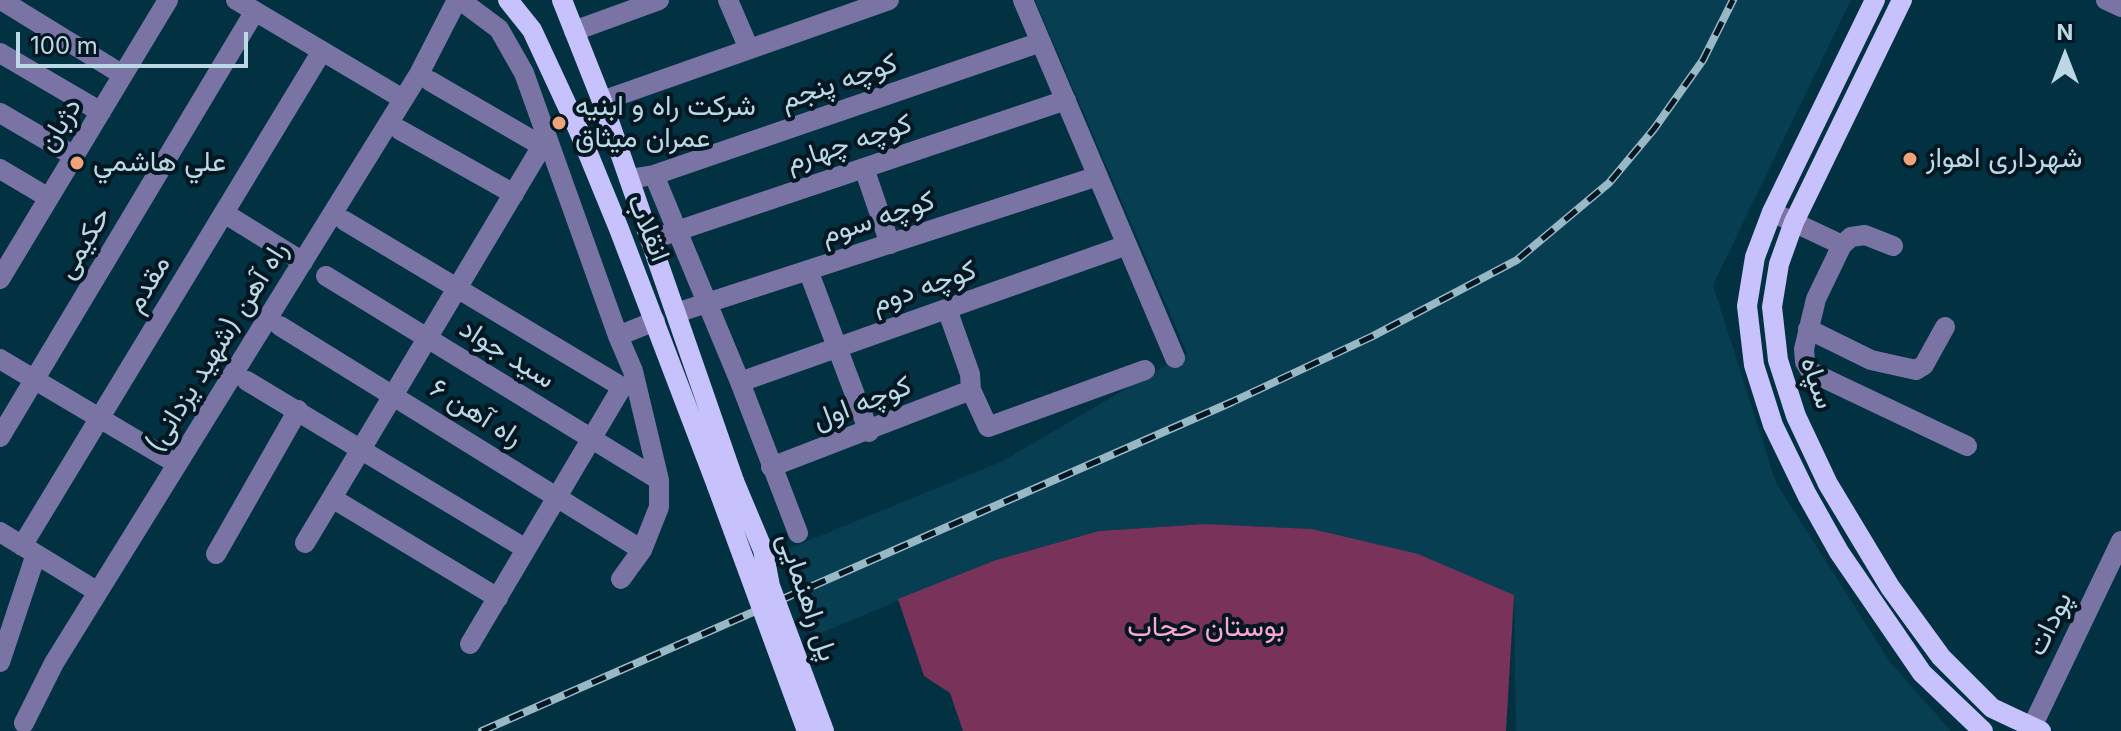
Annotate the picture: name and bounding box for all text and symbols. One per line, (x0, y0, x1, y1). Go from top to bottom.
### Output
scale bar (20, 16, 252, 66)
north arrow (2025, 16, 2105, 96)
text: N (2057, 19, 2073, 45)
text: 100 m (30, 31, 98, 60)
street label: کوچه پنجم (776, 46, 902, 118)
place label: شرکت راه و ابنیه عمران میثاق (575, 90, 756, 156)
street label: دژبان (31, 92, 89, 158)
street label: کوچه چهارم (782, 107, 916, 179)
marker: شرکت راه و ابنیه عمران میثاق (550, 114, 568, 132)
place label: شهرداری اهواز (1926, 142, 2082, 176)
place label: علي هاشمي (93, 146, 226, 180)
marker: شهرداری اهواز (1901, 150, 1919, 168)
marker: علي هاشمي (68, 154, 86, 172)
street label: کوچه سوم (817, 184, 939, 252)
street label: انقلاب (619, 189, 677, 267)
street label: حکیمی (50, 201, 118, 285)
street label: راه آهن (شهید یزدانی) (138, 235, 296, 459)
street label: مقدم (118, 249, 178, 319)
street label: کوچه دوم (867, 253, 981, 321)
street label: سید جواد (453, 312, 561, 396)
street label: سپاه (1793, 353, 1841, 413)
street label: کوچه اول (808, 369, 916, 437)
street label: راه آهن ۶ (424, 372, 528, 454)
street label: پل راهنمایی (769, 528, 845, 666)
street label: پودات (2020, 586, 2080, 662)
park label: بوستان حجاب (1127, 611, 1285, 645)

